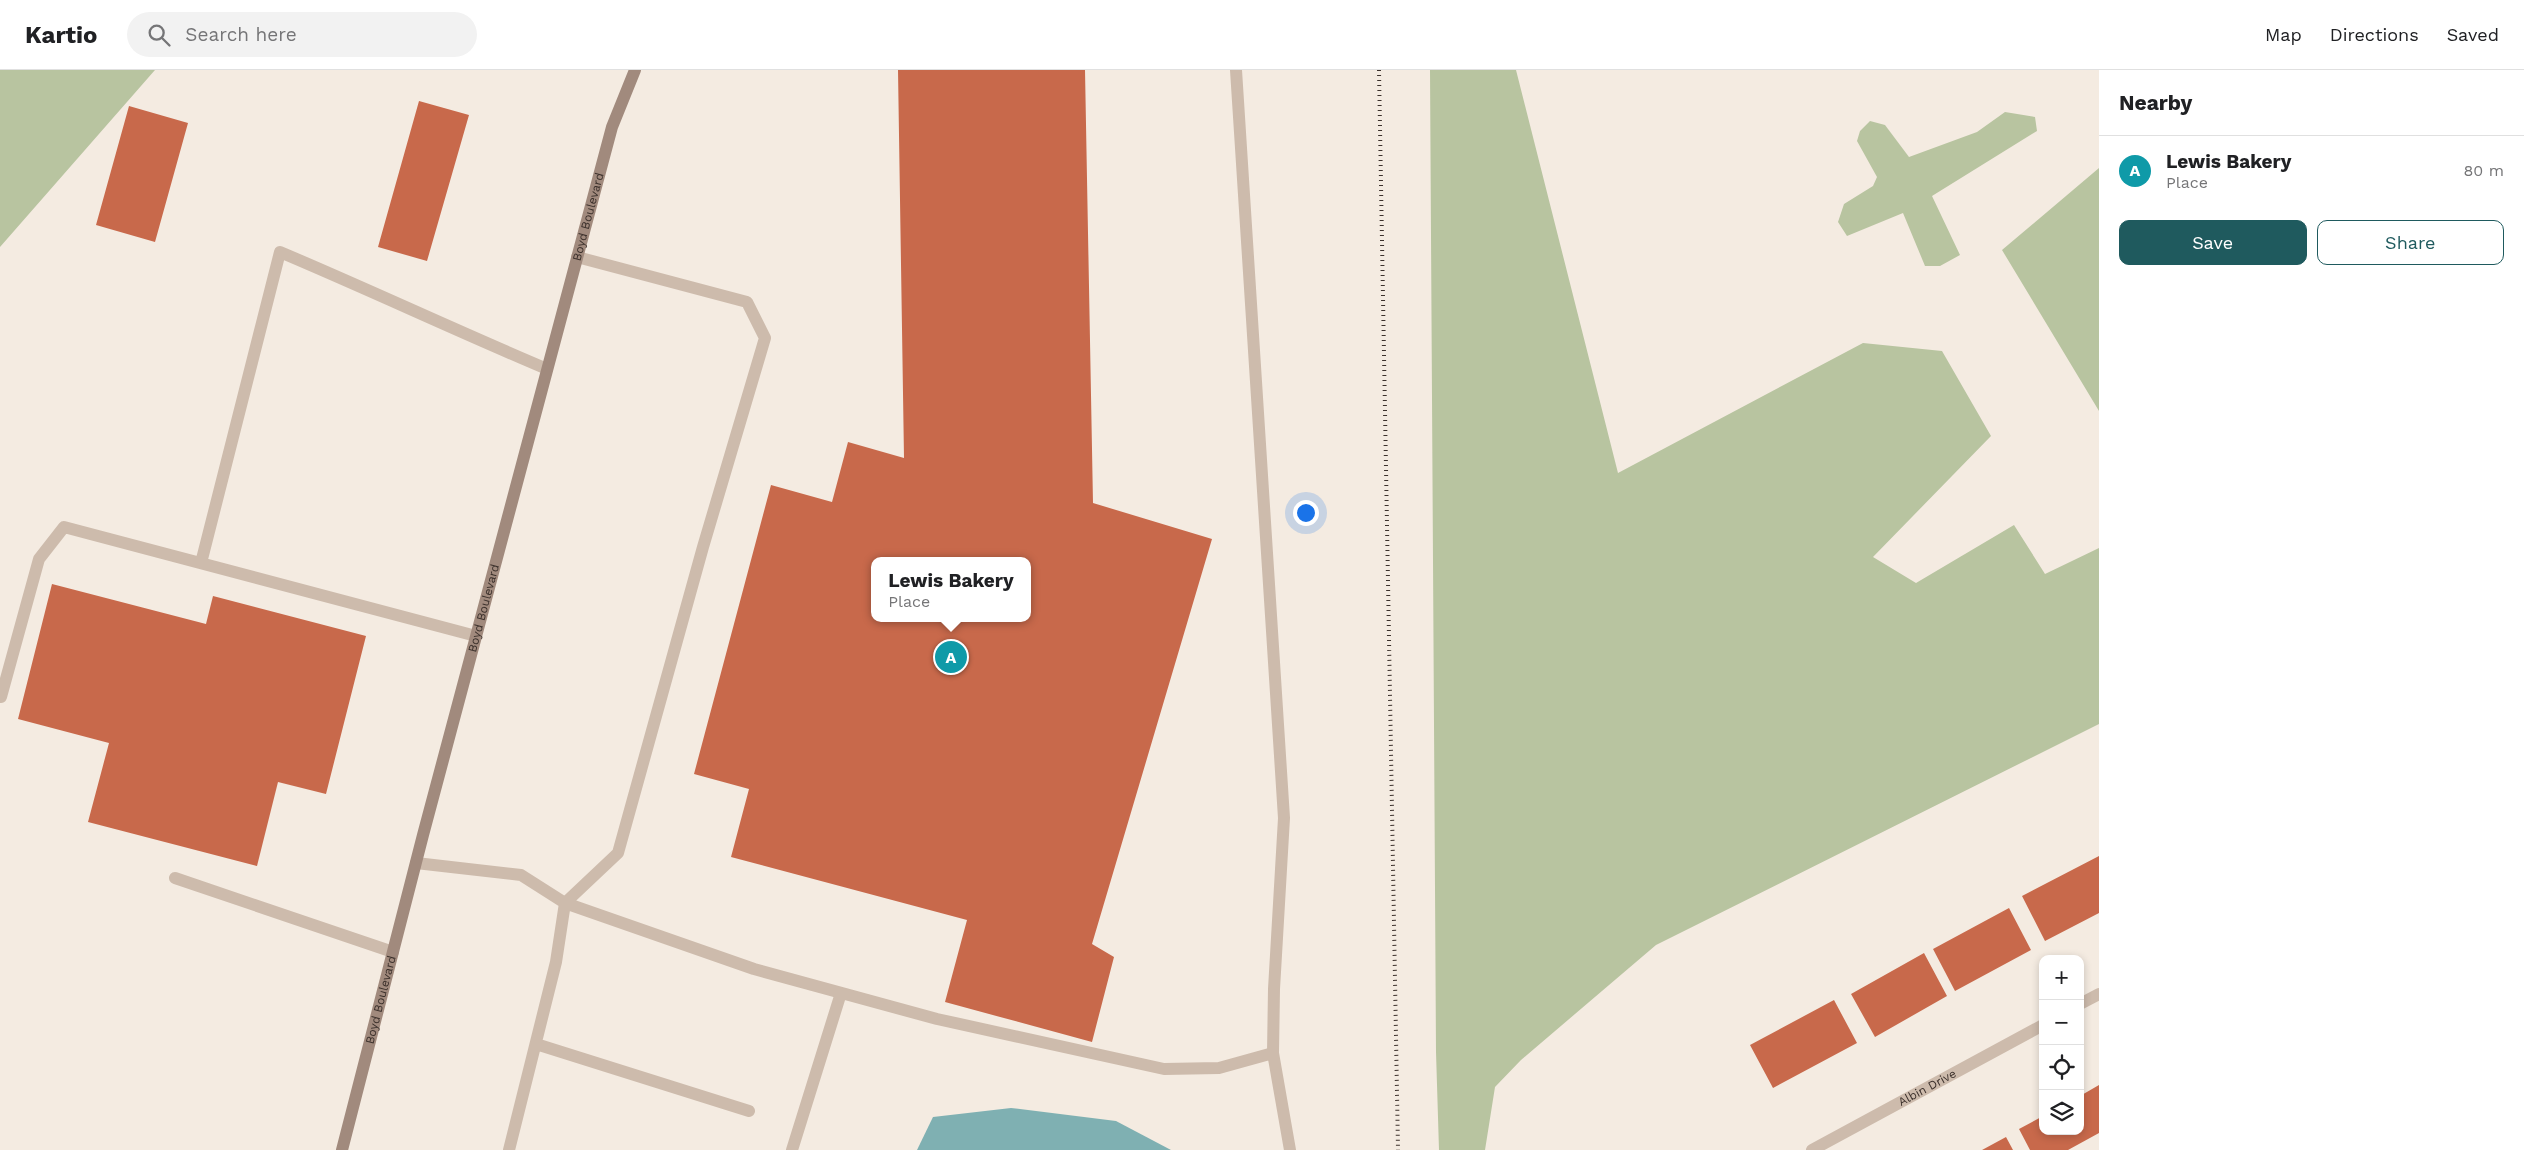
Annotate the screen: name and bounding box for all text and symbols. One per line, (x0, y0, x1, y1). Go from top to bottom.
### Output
search box (127, 12, 477, 57)
text: Kartio (25, 21, 97, 49)
icon: search (145, 21, 173, 49)
text: Search here (185, 23, 297, 46)
text: Map (2265, 24, 2302, 45)
text: Directions (2330, 24, 2419, 45)
text: Saved (2447, 24, 2499, 45)
text: Nearby (2119, 90, 2192, 115)
text: Lewis Bakery (2166, 150, 2291, 173)
text: A (2130, 161, 2140, 180)
text: 80 m (2463, 161, 2504, 180)
street label: Boyd Boulevard (570, 171, 606, 263)
text: Place (2166, 173, 2208, 192)
button: Save (2119, 220, 2307, 265)
button: Share (2317, 220, 2504, 265)
your location (1293, 500, 1319, 526)
popup (871, 557, 1031, 622)
street label: Boyd Boulevard (465, 563, 502, 654)
text: Lewis Bakery (888, 569, 1014, 592)
text: Place (888, 592, 930, 611)
pin: A (935, 638, 967, 676)
street label: Boyd Boulevard (363, 954, 399, 1046)
map controls (2039, 955, 2084, 1135)
button: + (2039, 955, 2084, 1000)
button: − (2039, 1000, 2084, 1045)
button: locate (2039, 1045, 2084, 1090)
street label: Albin Drive (1896, 1066, 1959, 1109)
button: layers (2039, 1090, 2084, 1135)

